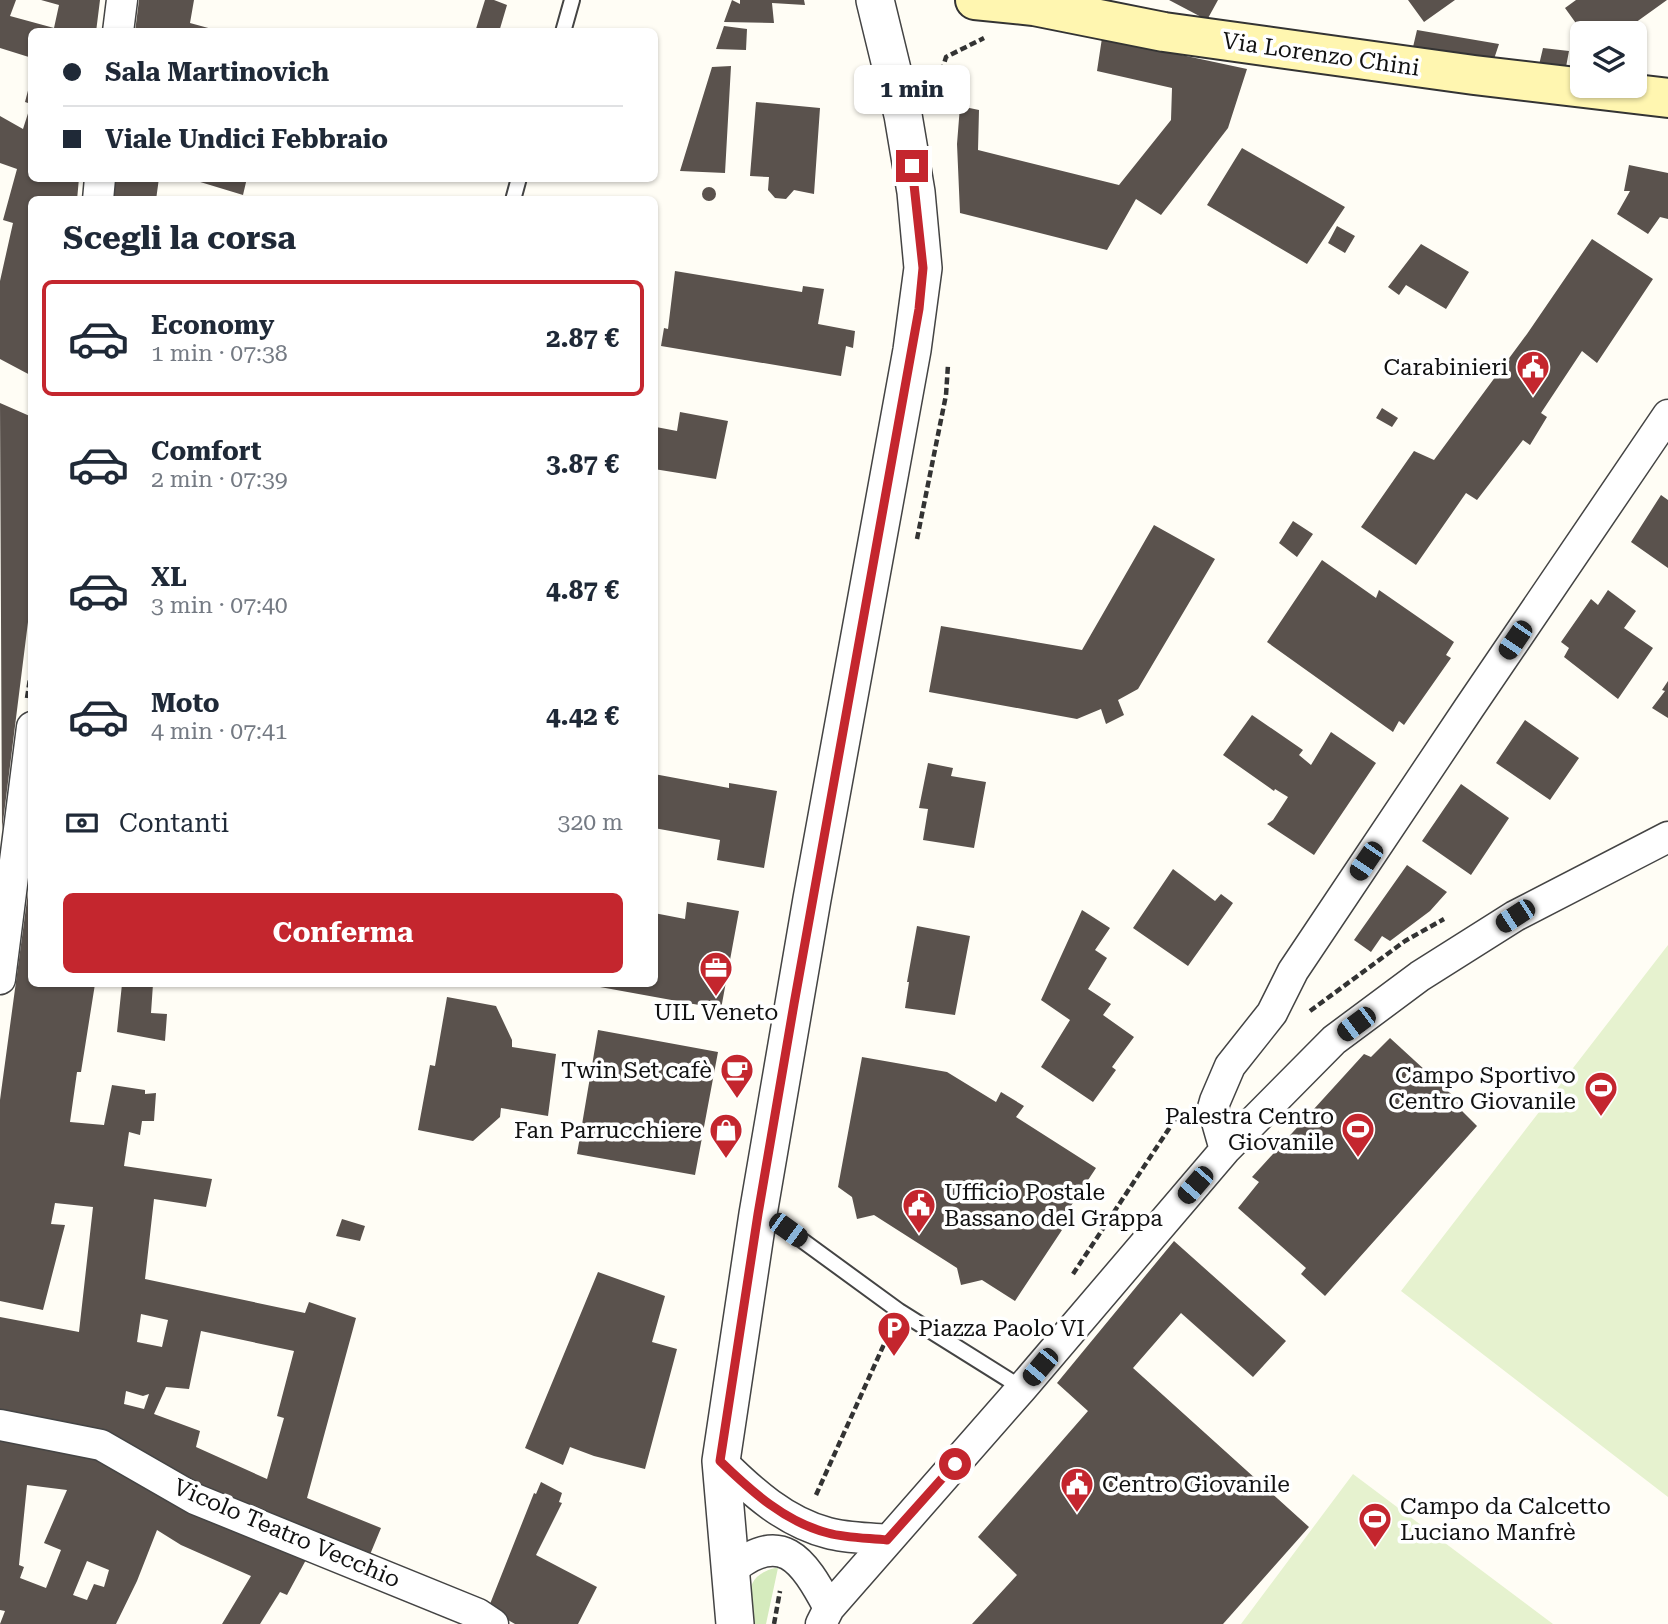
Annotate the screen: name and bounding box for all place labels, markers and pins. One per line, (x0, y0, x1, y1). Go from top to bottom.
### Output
public building icon: Carabinieri (1514, 348, 1552, 397)
place label: Carabinieri (1384, 354, 1508, 381)
office icon: UIL Veneto (697, 949, 735, 998)
place label: UIL Veneto (654, 999, 778, 1026)
cafe icon: Twin Set cafè (718, 1051, 756, 1100)
place label: Twin Set cafè (561, 1057, 712, 1084)
place label: Campo Sportivo Centro Giovanile (1388, 1062, 1576, 1115)
sports icon: Campo Sportivo Centro Giovanile (1582, 1069, 1620, 1118)
place label: Palestra Centro Giovanile (1165, 1103, 1334, 1156)
sports icon: Palestra Centro Giovanile (1339, 1110, 1377, 1159)
shop icon: Fan Parrucchiere (707, 1111, 745, 1160)
place label: Fan Parrucchiere (514, 1117, 702, 1144)
place label: Ufficio Postale Bassano del Grappa (944, 1179, 1163, 1232)
public building icon: Ufficio Postale Bassano del Grappa (900, 1186, 938, 1235)
parking icon: Piazza Paolo VI (875, 1309, 913, 1358)
place label: Piazza Paolo VI (918, 1315, 1085, 1342)
public building icon: Centro Giovanile (1058, 1465, 1096, 1514)
place label: Centro Giovanile (1102, 1471, 1290, 1498)
place label: Campo da Calcetto Luciano Manfrè (1400, 1493, 1611, 1546)
sports icon: Campo da Calcetto Luciano Manfrè (1356, 1500, 1394, 1549)

